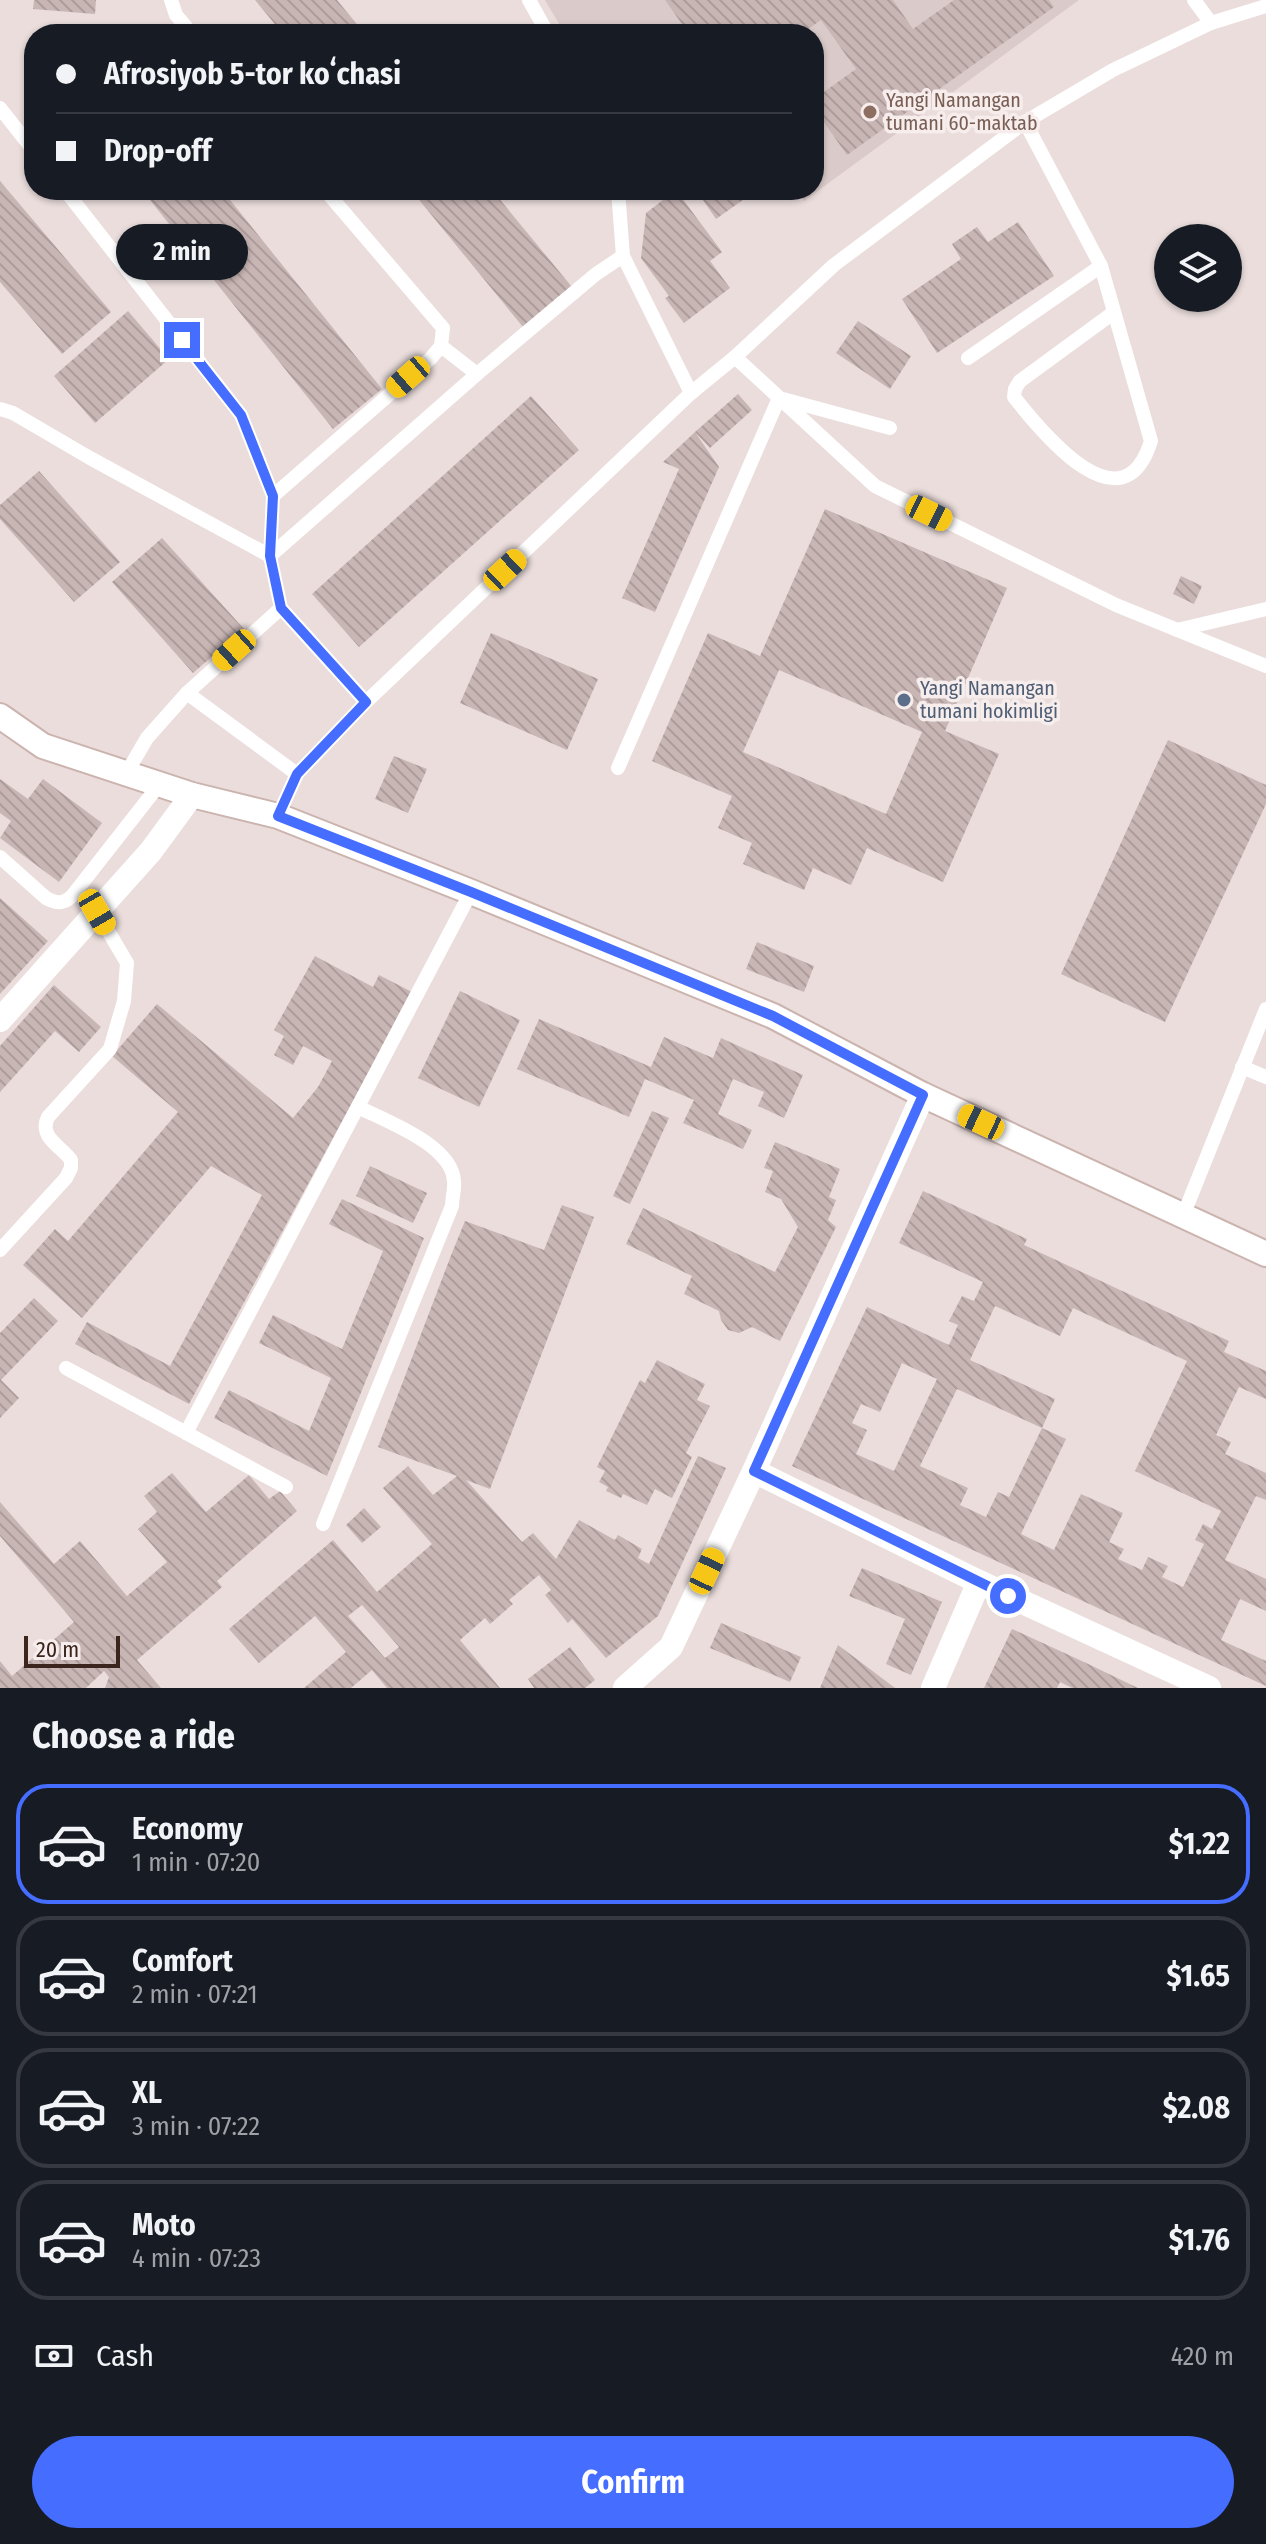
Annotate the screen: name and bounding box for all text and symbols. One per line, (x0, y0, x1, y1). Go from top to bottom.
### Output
text: Afrosiyob 5-tor koʻchasi (104, 56, 401, 92)
place label: Yangi Namangan tumani 60-maktab (886, 88, 1038, 135)
marker: Yangi Namangan tumani 60-maktab (861, 103, 879, 121)
text: Drop-off (104, 133, 211, 169)
callout: 2 min (116, 224, 248, 280)
map controls (1154, 224, 1242, 312)
button: layers (1154, 224, 1242, 312)
text: 2 min (153, 236, 211, 267)
route end (164, 322, 200, 358)
car (382, 352, 434, 402)
car (902, 492, 956, 534)
car (479, 545, 531, 595)
car (208, 625, 260, 675)
place label: Yangi Namangan tumani hokimligi (920, 676, 1058, 723)
marker: Yangi Namangan tumani hokimligi (895, 691, 913, 709)
car (75, 885, 119, 939)
car (954, 1101, 1008, 1143)
car (686, 1544, 728, 1598)
route start (990, 1578, 1026, 1614)
scale bar (24, 1632, 120, 1668)
text: 20 m (36, 1636, 79, 1663)
text: Choose a ride (32, 1714, 235, 1758)
icon: car (36, 1808, 108, 1880)
text: Economy (132, 1811, 243, 1847)
text: $1.22 (1169, 1826, 1230, 1862)
text: 1 min · 07:20 (132, 1847, 260, 1878)
icon: car (36, 1940, 108, 2012)
text: Comfort (132, 1943, 233, 1979)
text: $1.65 (1167, 1958, 1230, 1994)
text: 2 min · 07:21 (132, 1979, 258, 2010)
icon: car (36, 2072, 108, 2144)
text: XL (132, 2075, 162, 2111)
text: $2.08 (1163, 2090, 1230, 2126)
text: 3 min · 07:22 (132, 2111, 260, 2142)
icon: car (36, 2204, 108, 2276)
text: Moto (132, 2207, 196, 2243)
text: $1.76 (1169, 2222, 1230, 2258)
text: 4 min · 07:23 (132, 2243, 261, 2274)
icon: cash (32, 2334, 76, 2378)
text: Cash (96, 2338, 154, 2374)
text: 420 m (1171, 2341, 1234, 2372)
button: Confirm (32, 2436, 1234, 2528)

